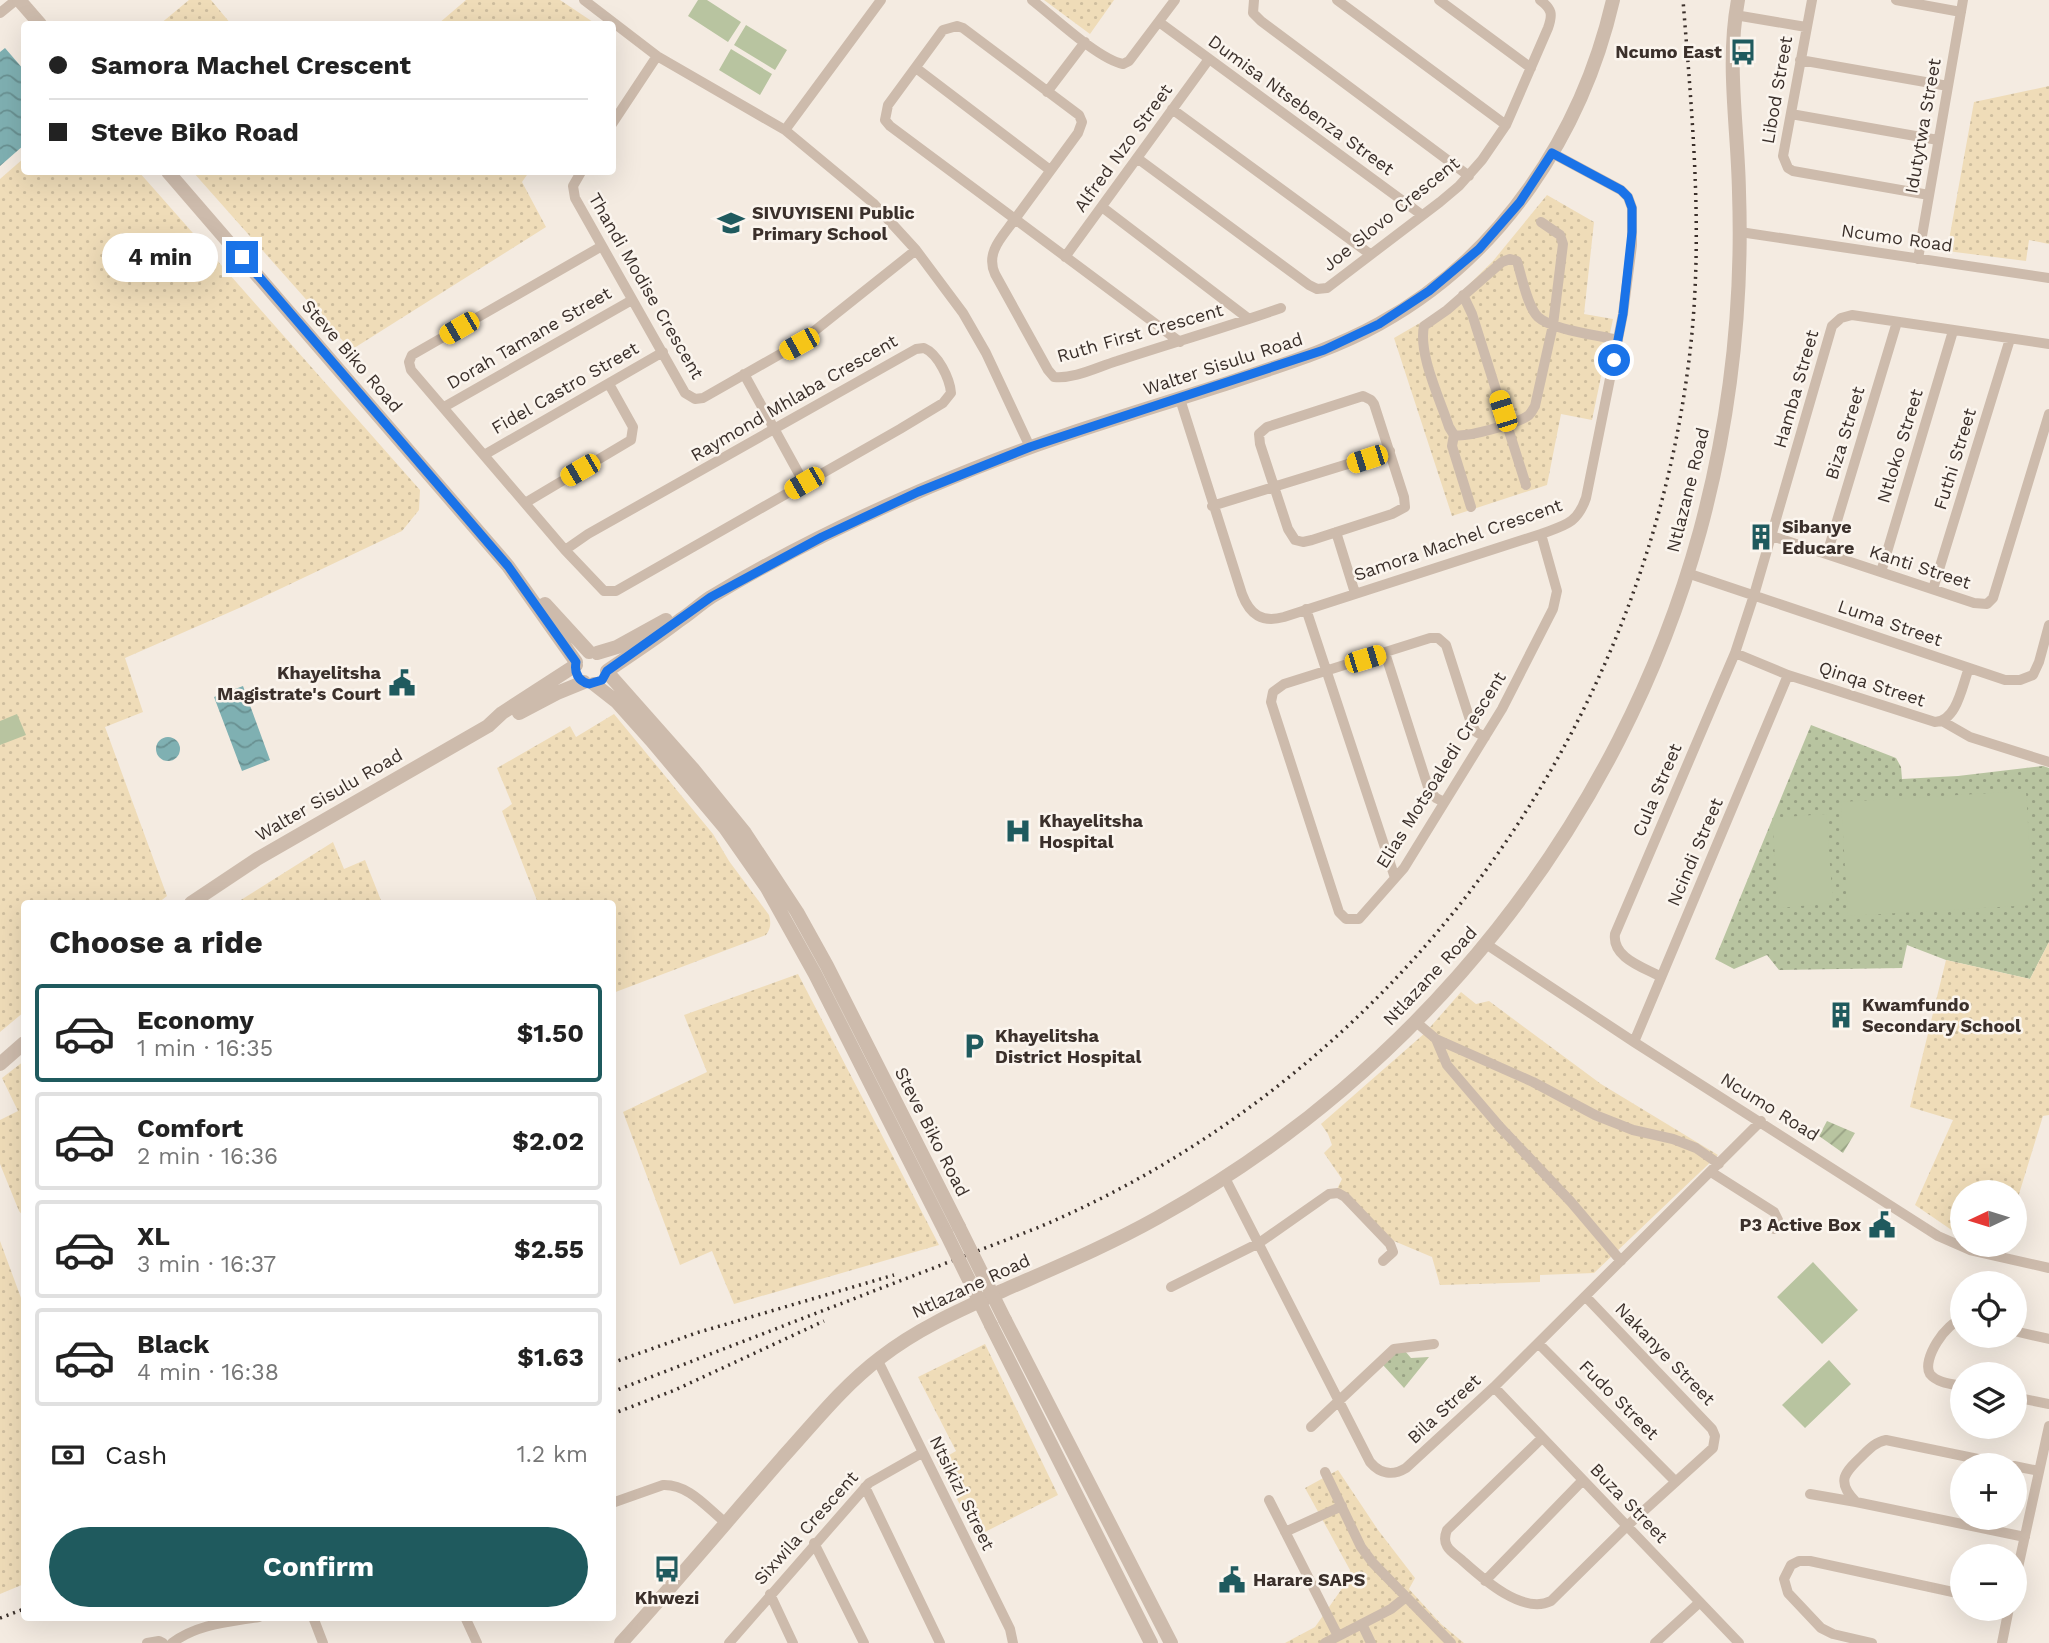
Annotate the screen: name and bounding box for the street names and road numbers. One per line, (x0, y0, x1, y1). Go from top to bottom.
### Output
street label: Dumisa Ntsebenza Street (1204, 30, 1399, 179)
street label: Libod Street (1757, 34, 1796, 146)
street label: Idutytwa Street (1900, 56, 1945, 195)
street label: Alfred Nzo Street (1069, 79, 1176, 216)
street label: Joe Slovo Crescent (1318, 152, 1464, 275)
street label: Thandi Modise Crescent (584, 189, 709, 383)
street label: Ncumo Road (1840, 219, 1954, 256)
street label: Dorah Tamane Street (443, 282, 615, 393)
street label: Steve Biko Road (298, 295, 407, 416)
street label: Ruth First Crescent (1054, 299, 1226, 366)
street label: Hamba Street (1769, 327, 1823, 450)
street label: Walter Sisulu Road (1140, 328, 1305, 399)
street label: Raymond Mhlaba Crescent (687, 329, 901, 465)
street label: Fidel Castro Street (488, 337, 642, 438)
street label: Biza Street (1820, 383, 1869, 482)
street label: Ntloko Street (1872, 386, 1927, 505)
street label: Futhi Street (1929, 405, 1980, 512)
street label: Ntlazane Road (1662, 425, 1713, 554)
street label: Samora Machel Crescent (1351, 494, 1565, 585)
street label: Kanti Street (1867, 540, 1974, 593)
street label: Luma Street (1835, 595, 1946, 650)
street label: Qinqa Street (1816, 656, 1928, 711)
street label: Elias Motsoaledi Crescent (1371, 667, 1510, 872)
street label: Cula Street (1628, 740, 1686, 840)
street label: Walter Sisulu Road (251, 744, 406, 845)
street label: Ncindi Street (1662, 794, 1727, 909)
street label: Ntlazane Road (1378, 922, 1481, 1030)
street label: Steve Biko Road (891, 1064, 974, 1200)
street label: Ncumo Road (1717, 1068, 1823, 1145)
street label: Ntlazane Road (908, 1249, 1033, 1322)
street label: Nakanye Street (1611, 1298, 1720, 1410)
street label: Fudo Street (1575, 1356, 1664, 1444)
street label: Bila Street (1403, 1369, 1485, 1448)
street label: Ntsikizi Street (926, 1432, 999, 1554)
street label: Buza Street (1586, 1458, 1673, 1547)
street label: Sixwila Crescent (749, 1466, 862, 1589)

